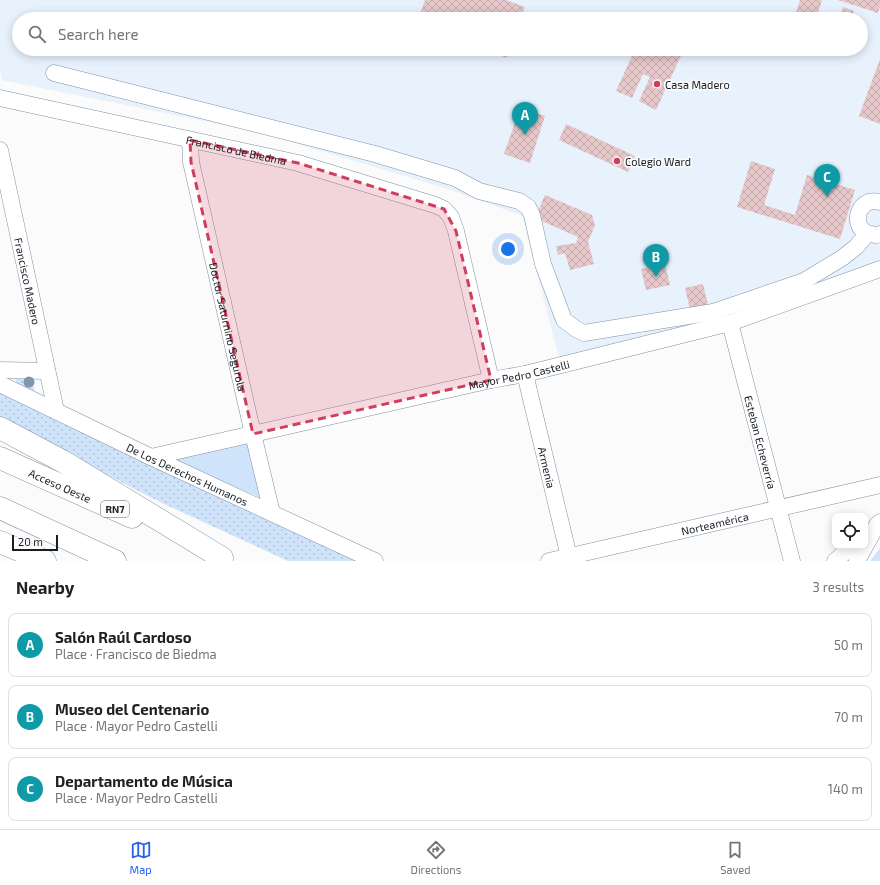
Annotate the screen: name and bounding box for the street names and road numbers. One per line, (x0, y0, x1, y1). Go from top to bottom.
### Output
street label: Francisco de Biedma (185, 132, 288, 167)
street label: Francisco Madero (12, 236, 44, 326)
street label: Doctor Saturnino Segurola (208, 261, 250, 392)
street label: Mayor Pedro Castelli (467, 357, 571, 391)
street label: Esteban Echeverría (743, 394, 779, 490)
street label: De Los Derechos Humanos (125, 440, 251, 508)
street label: Armenia (536, 445, 559, 489)
street label: Acceso Oeste (27, 465, 93, 504)
road number: RN7 (101, 501, 129, 517)
street label: Norteamérica (680, 509, 750, 537)

